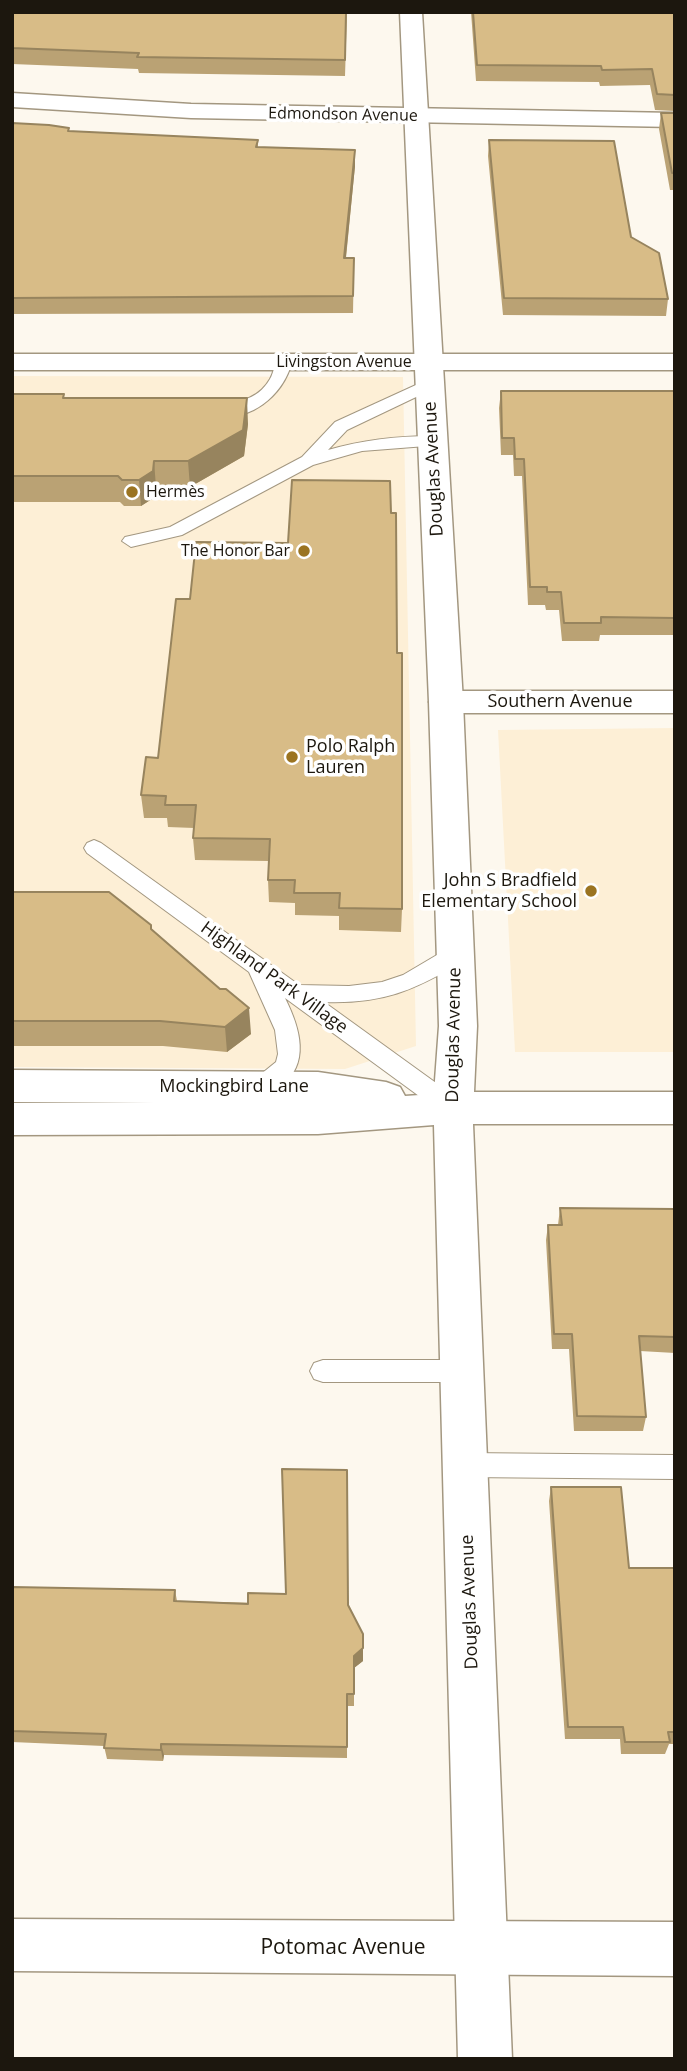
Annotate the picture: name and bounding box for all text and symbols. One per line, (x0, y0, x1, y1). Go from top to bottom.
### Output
street label: Edmondson Avenue (268, 104, 418, 126)
street label: Livingston Avenue (276, 352, 412, 372)
street label: Douglas Avenue (420, 401, 448, 537)
place label: Hermès (146, 482, 205, 502)
marker: Hermès (124, 484, 140, 500)
place label: The Honor Bar (181, 541, 290, 561)
marker: The Honor Bar (296, 543, 312, 559)
street label: Southern Avenue (487, 691, 633, 713)
place label: Polo Ralph Lauren (306, 736, 395, 778)
marker: Polo Ralph Lauren (284, 749, 300, 765)
place label: John S Bradfield Elementary School (421, 870, 577, 912)
marker: John S Bradfield Elementary School (583, 883, 599, 899)
street label: Highland Park Village (196, 917, 352, 1039)
street label: Douglas Avenue (442, 967, 466, 1103)
street label: Mockingbird Lane (159, 1076, 309, 1098)
street label: Douglas Avenue (457, 1534, 483, 1670)
street label: Potomac Avenue (260, 1935, 426, 1961)

